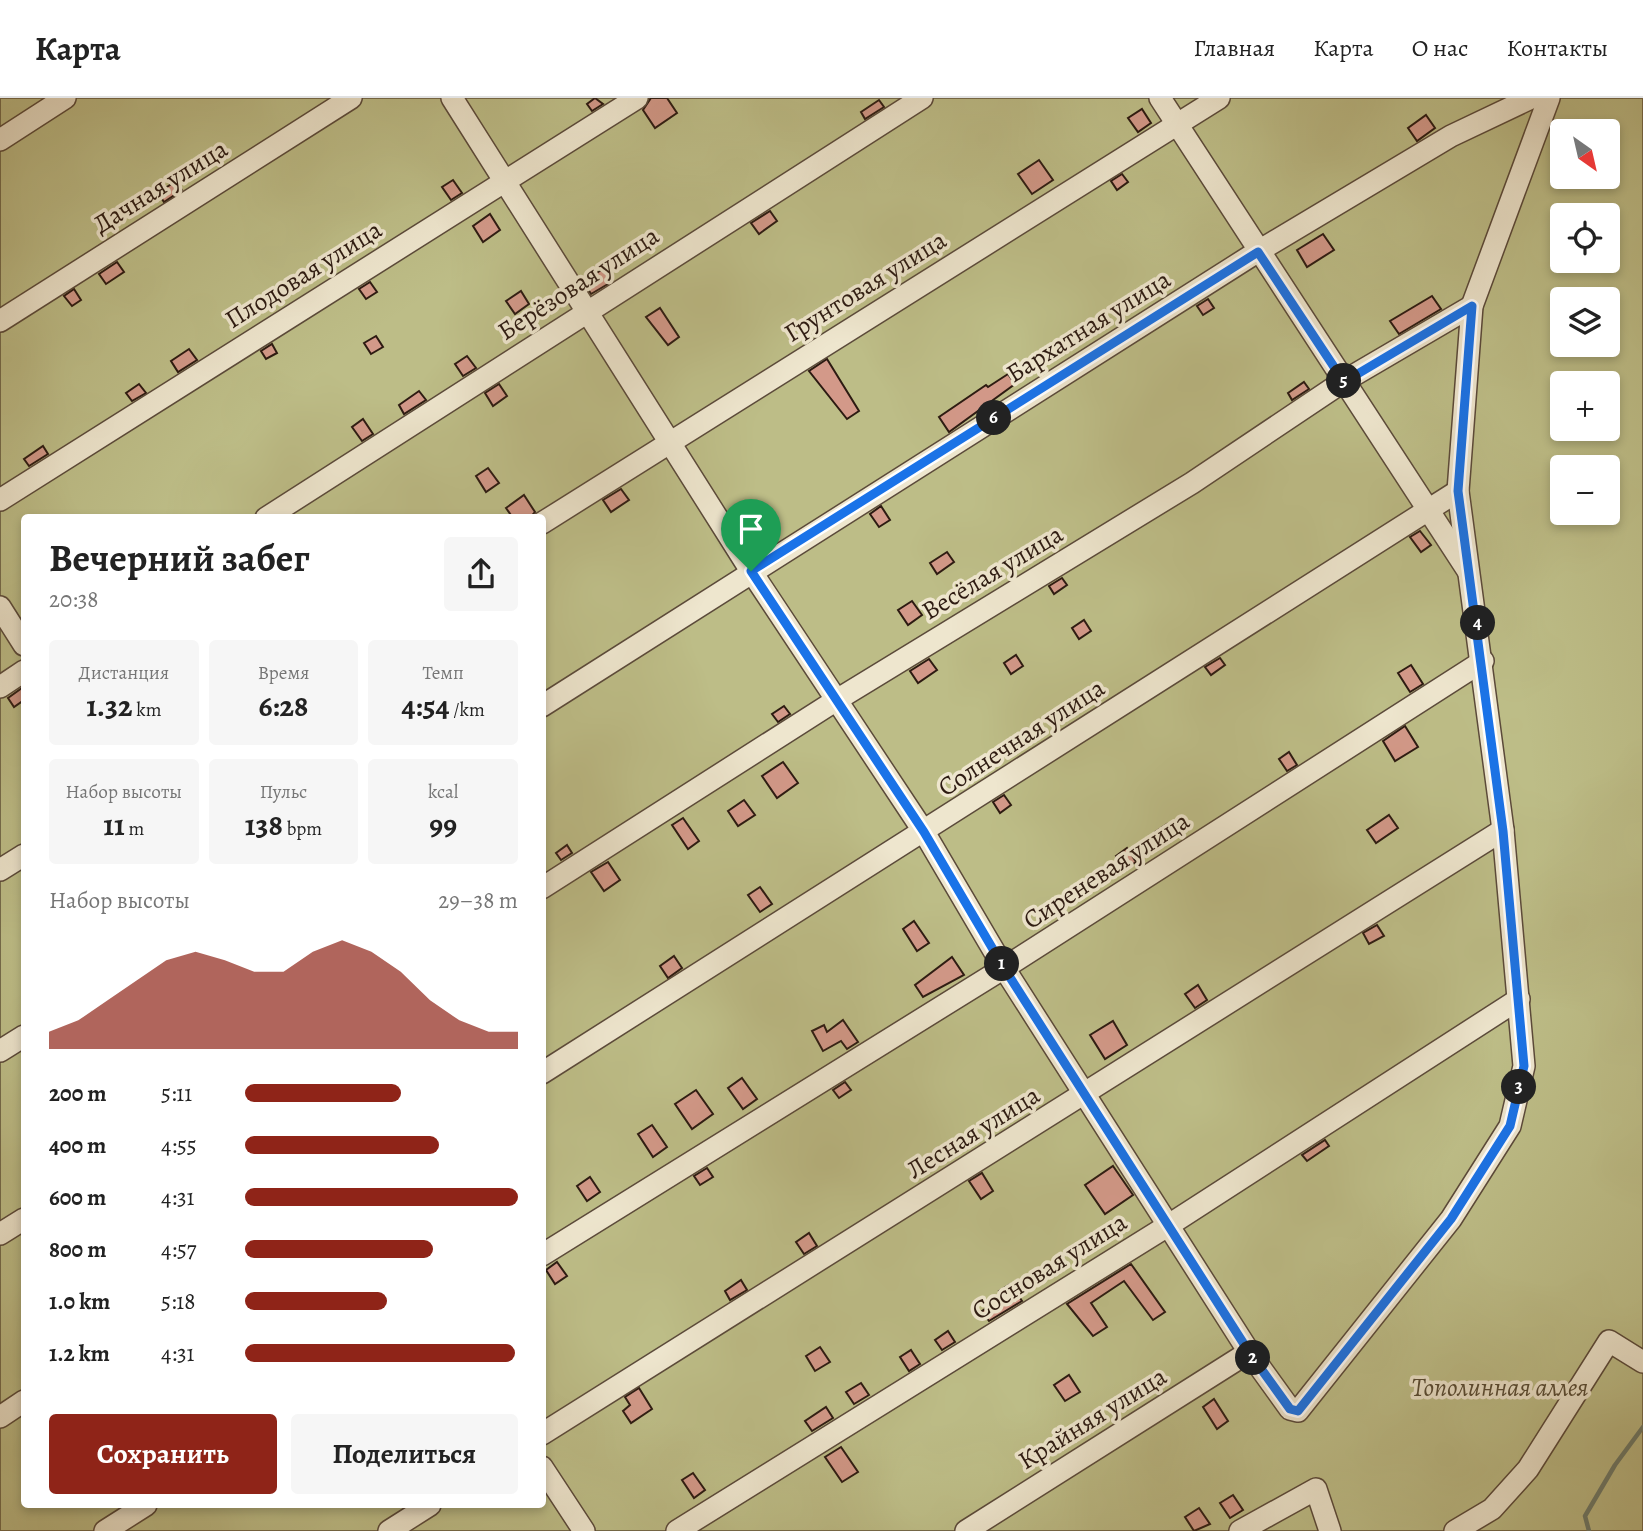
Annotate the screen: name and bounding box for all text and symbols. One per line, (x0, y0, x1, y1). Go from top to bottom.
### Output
text: Карта (35, 26, 121, 71)
text: Главная (1194, 32, 1275, 64)
text: Карта (1313, 32, 1374, 64)
text: О нас (1412, 32, 1468, 64)
text: Контакты (1506, 32, 1608, 64)
north arrow (1550, 119, 1620, 189)
map controls (1550, 119, 1620, 525)
street label: Дачная улица (86, 131, 234, 242)
button: locate (1550, 203, 1620, 273)
street label: Плодовая улица (218, 212, 388, 337)
street label: Берёзовая улица (491, 218, 666, 349)
street label: Грунтовая улица (778, 223, 953, 350)
street label: Бархатная улица (999, 262, 1177, 391)
button: layers (1550, 287, 1620, 357)
pin: 5 (1326, 364, 1362, 398)
text: 5 (1339, 367, 1348, 393)
button: + (1550, 371, 1620, 441)
pin: 6 (976, 400, 1012, 436)
text: 6 (989, 404, 998, 430)
button: − (1550, 455, 1620, 525)
pin (721, 499, 781, 571)
icon: arrive (732, 510, 770, 548)
street label: Весёлая улица (915, 517, 1069, 628)
text: Вечерний забег (49, 532, 310, 584)
button: share (444, 537, 518, 611)
text: 20:38 (49, 584, 98, 615)
pin: 4 (1460, 606, 1496, 640)
text: 4 (1473, 609, 1482, 635)
text: Дистанция (79, 660, 169, 686)
text: Время (258, 660, 309, 686)
text: Темп (422, 660, 464, 686)
street label: Солнечная улица (931, 670, 1112, 805)
text: 1.32 (86, 686, 133, 726)
text: 6:28 (258, 686, 309, 726)
text: 4:54 (401, 686, 450, 726)
text: km (133, 697, 162, 723)
text: /km (450, 697, 485, 723)
text: Набор высоты (66, 779, 182, 805)
text: Пульс (260, 779, 307, 805)
text: kcal (428, 779, 458, 805)
street label: Сиреневая улица (1016, 803, 1196, 937)
text: 11 (103, 805, 125, 845)
text: 138 (245, 805, 283, 845)
text: 99 (429, 805, 457, 845)
text: m (125, 816, 144, 842)
text: bpm (283, 816, 322, 842)
text: Набор высоты (49, 885, 190, 916)
text: 29–38 m (438, 885, 518, 916)
pin: 1 (984, 946, 1020, 982)
text: 1 (998, 950, 1005, 976)
pin: 3 (1502, 1070, 1536, 1104)
text: 3 (1514, 1073, 1523, 1099)
text: 200 m (49, 1078, 107, 1109)
text: 5:11 (161, 1078, 192, 1109)
street label: Лесная улица (900, 1078, 1046, 1187)
text: 400 m (49, 1130, 106, 1161)
text: 4:55 (161, 1130, 197, 1161)
text: 600 m (49, 1182, 106, 1213)
text: 4:31 (161, 1182, 194, 1213)
street label: Сосновая улица (965, 1205, 1134, 1328)
text: 800 m (49, 1234, 106, 1265)
text: 4:57 (161, 1234, 196, 1265)
text: 1.0 km (49, 1286, 110, 1317)
text: 5:18 (161, 1286, 195, 1317)
text: 1.2 km (49, 1338, 110, 1369)
text: 4:31 (161, 1338, 194, 1369)
pin: 2 (1236, 1340, 1270, 1376)
text: 2 (1248, 1344, 1257, 1370)
street label: Крайняя улица (1011, 1359, 1173, 1478)
park label: Тополинная аллея (1411, 1370, 1589, 1405)
button: Сохранить (49, 1414, 277, 1494)
button: Поделиться (291, 1414, 518, 1494)

